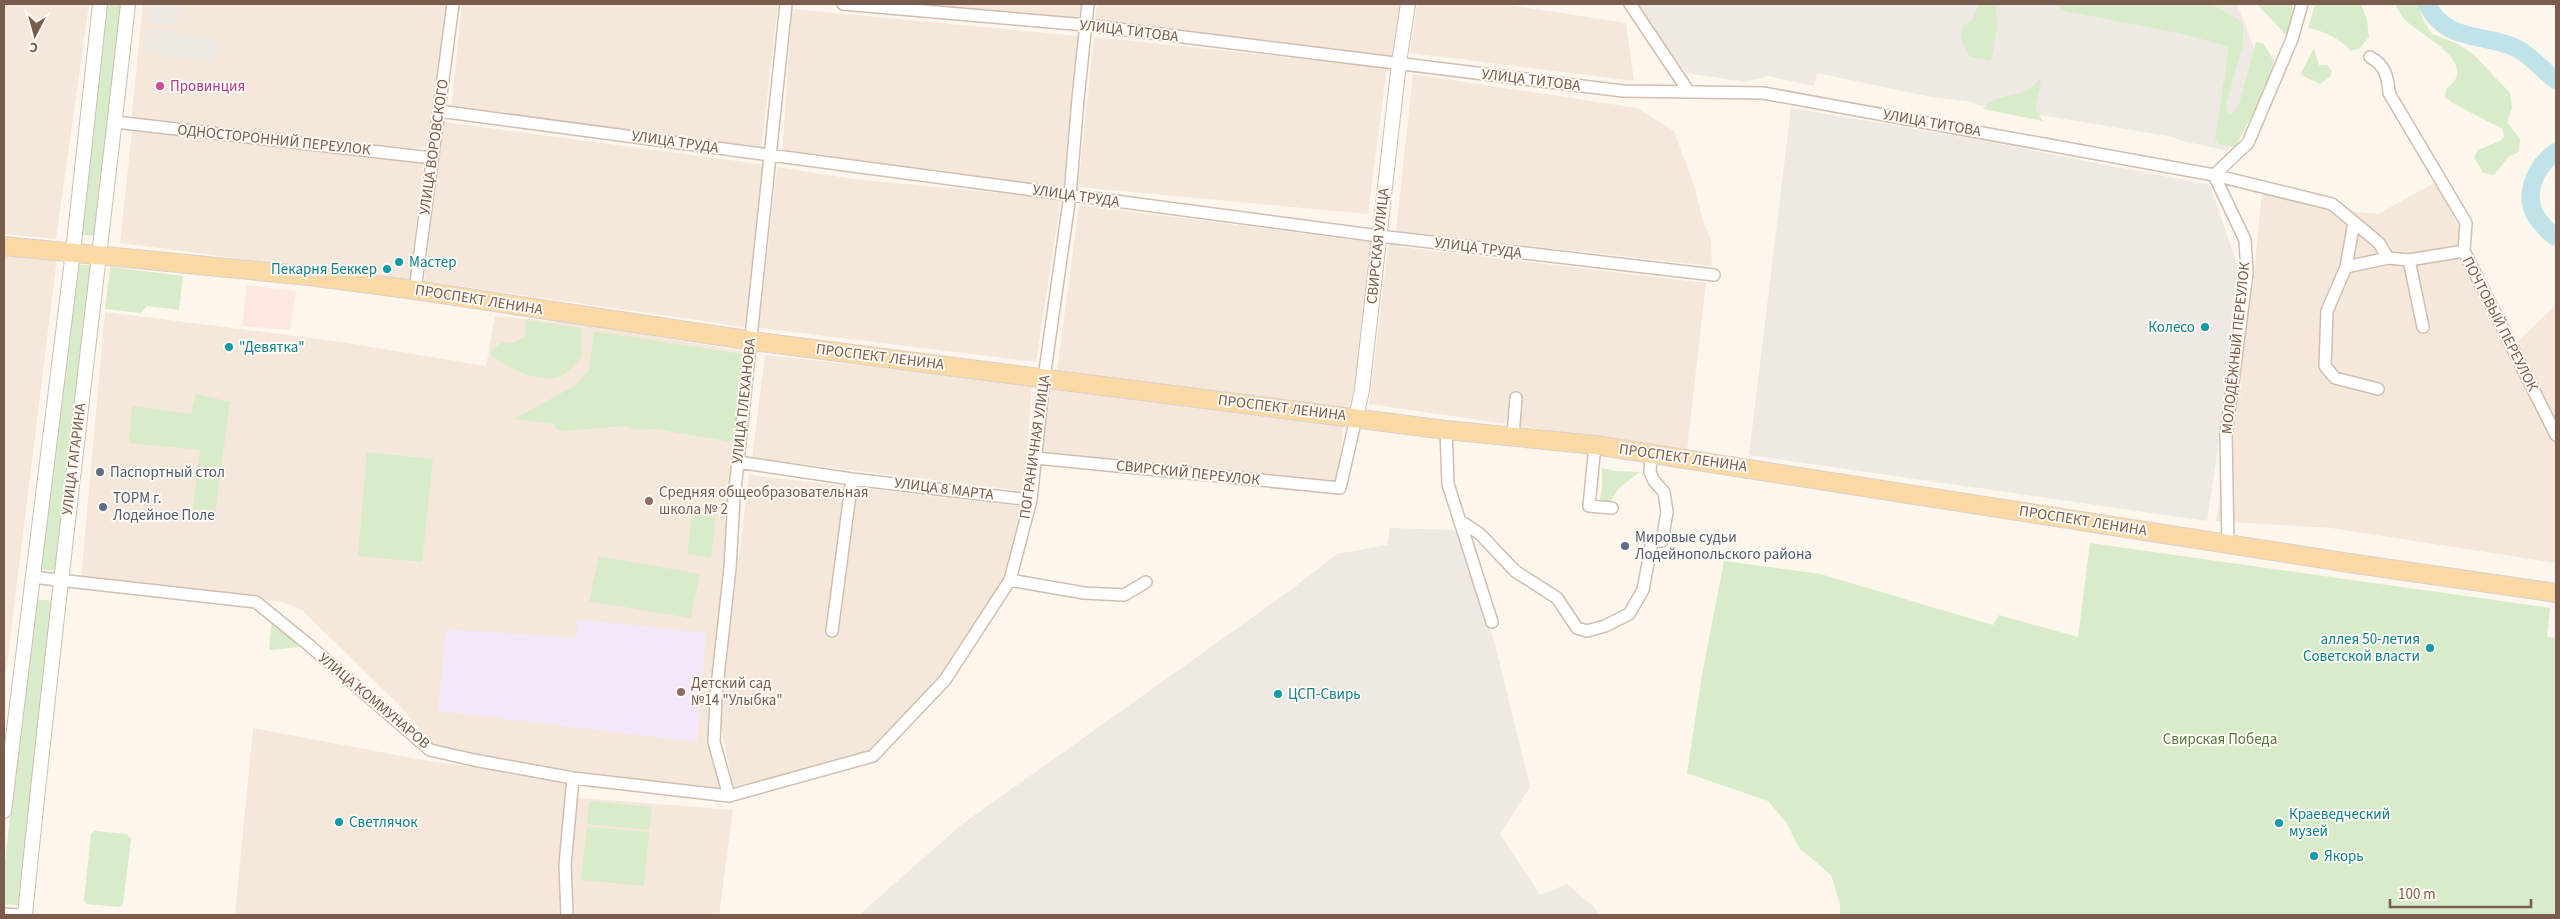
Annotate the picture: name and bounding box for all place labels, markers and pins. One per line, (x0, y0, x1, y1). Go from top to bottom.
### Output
place label: Провинция (170, 76, 245, 97)
marker: Провинция (154, 80, 166, 92)
place label: Мастер (409, 252, 457, 273)
marker: Мастер (393, 256, 405, 268)
place label: Пекарня Беккер (271, 259, 377, 280)
marker: Пекарня Беккер (381, 263, 393, 275)
place label: Колесо (2148, 317, 2195, 338)
marker: Колесо (2199, 321, 2211, 333)
place label: "Девятка" (239, 337, 305, 358)
marker: "Девятка" (223, 341, 235, 353)
place label: Паспортный стол (110, 462, 225, 483)
marker: Паспортный стол (94, 466, 106, 478)
place label: Средняя общеобразовательная школа № 2 (659, 482, 868, 520)
place label: ТОРМ г. Лодейное Поле (113, 488, 215, 526)
marker: Средняя общеобразовательная школа № 2 (643, 495, 655, 507)
marker: ТОРМ г. Лодейное Поле (97, 501, 109, 513)
place label: Мировые судьи Лодейнопольского района (1635, 527, 1812, 565)
marker: Мировые судьи Лодейнопольского района (1619, 540, 1631, 552)
place label: аллея 50-летия Советской власти (2303, 629, 2420, 667)
marker: аллея 50-летия Советской власти (2424, 642, 2436, 654)
place label: Детский сад №14 "Улыбка" (691, 673, 783, 711)
place label: ЦСП-Свирь (1288, 684, 1361, 705)
marker: Детский сад №14 "Улыбка" (675, 686, 687, 698)
marker: ЦСП-Свирь (1272, 688, 1284, 700)
place label: Краеведческий музей (2289, 804, 2390, 842)
place label: Светлячок (349, 812, 418, 833)
marker: Светлячок (333, 816, 345, 828)
marker: Краеведческий музей (2273, 817, 2285, 829)
place label: Якорь (2324, 846, 2364, 867)
marker: Якорь (2308, 850, 2320, 862)

